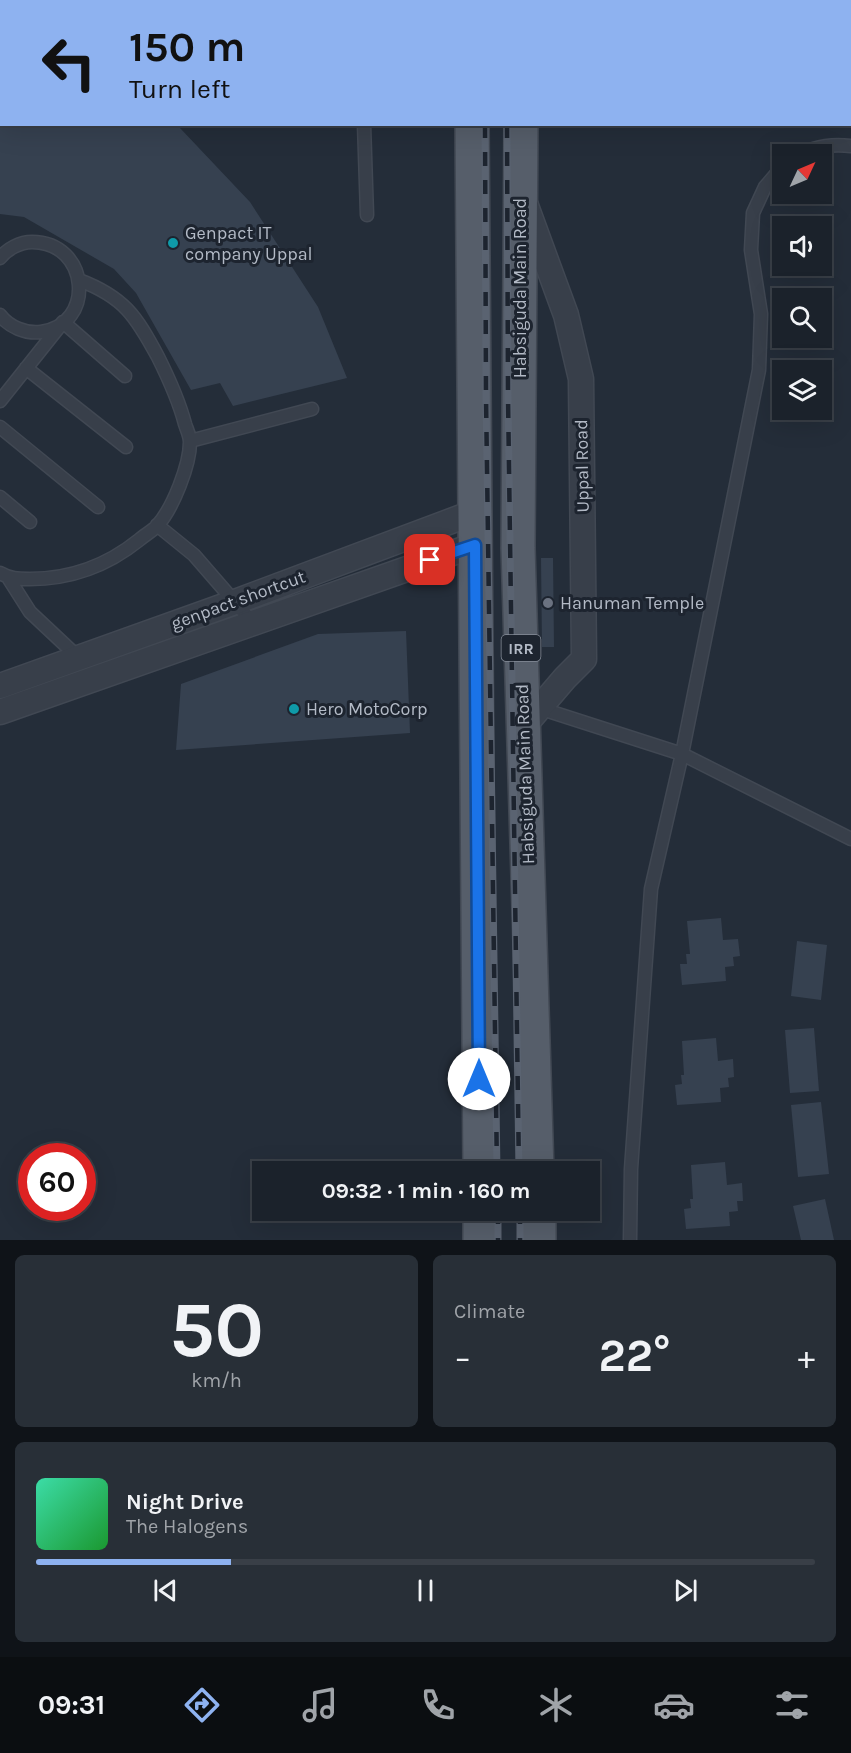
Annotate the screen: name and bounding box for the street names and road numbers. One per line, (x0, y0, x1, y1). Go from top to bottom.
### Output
street label: Habsiguda Main Road (509, 198, 531, 378)
street label: Uppal Road (570, 419, 594, 513)
street label: genpact shortcut (168, 565, 308, 635)
road number: IRR (502, 635, 540, 661)
street label: Habsiguda Main Road (511, 683, 539, 865)

